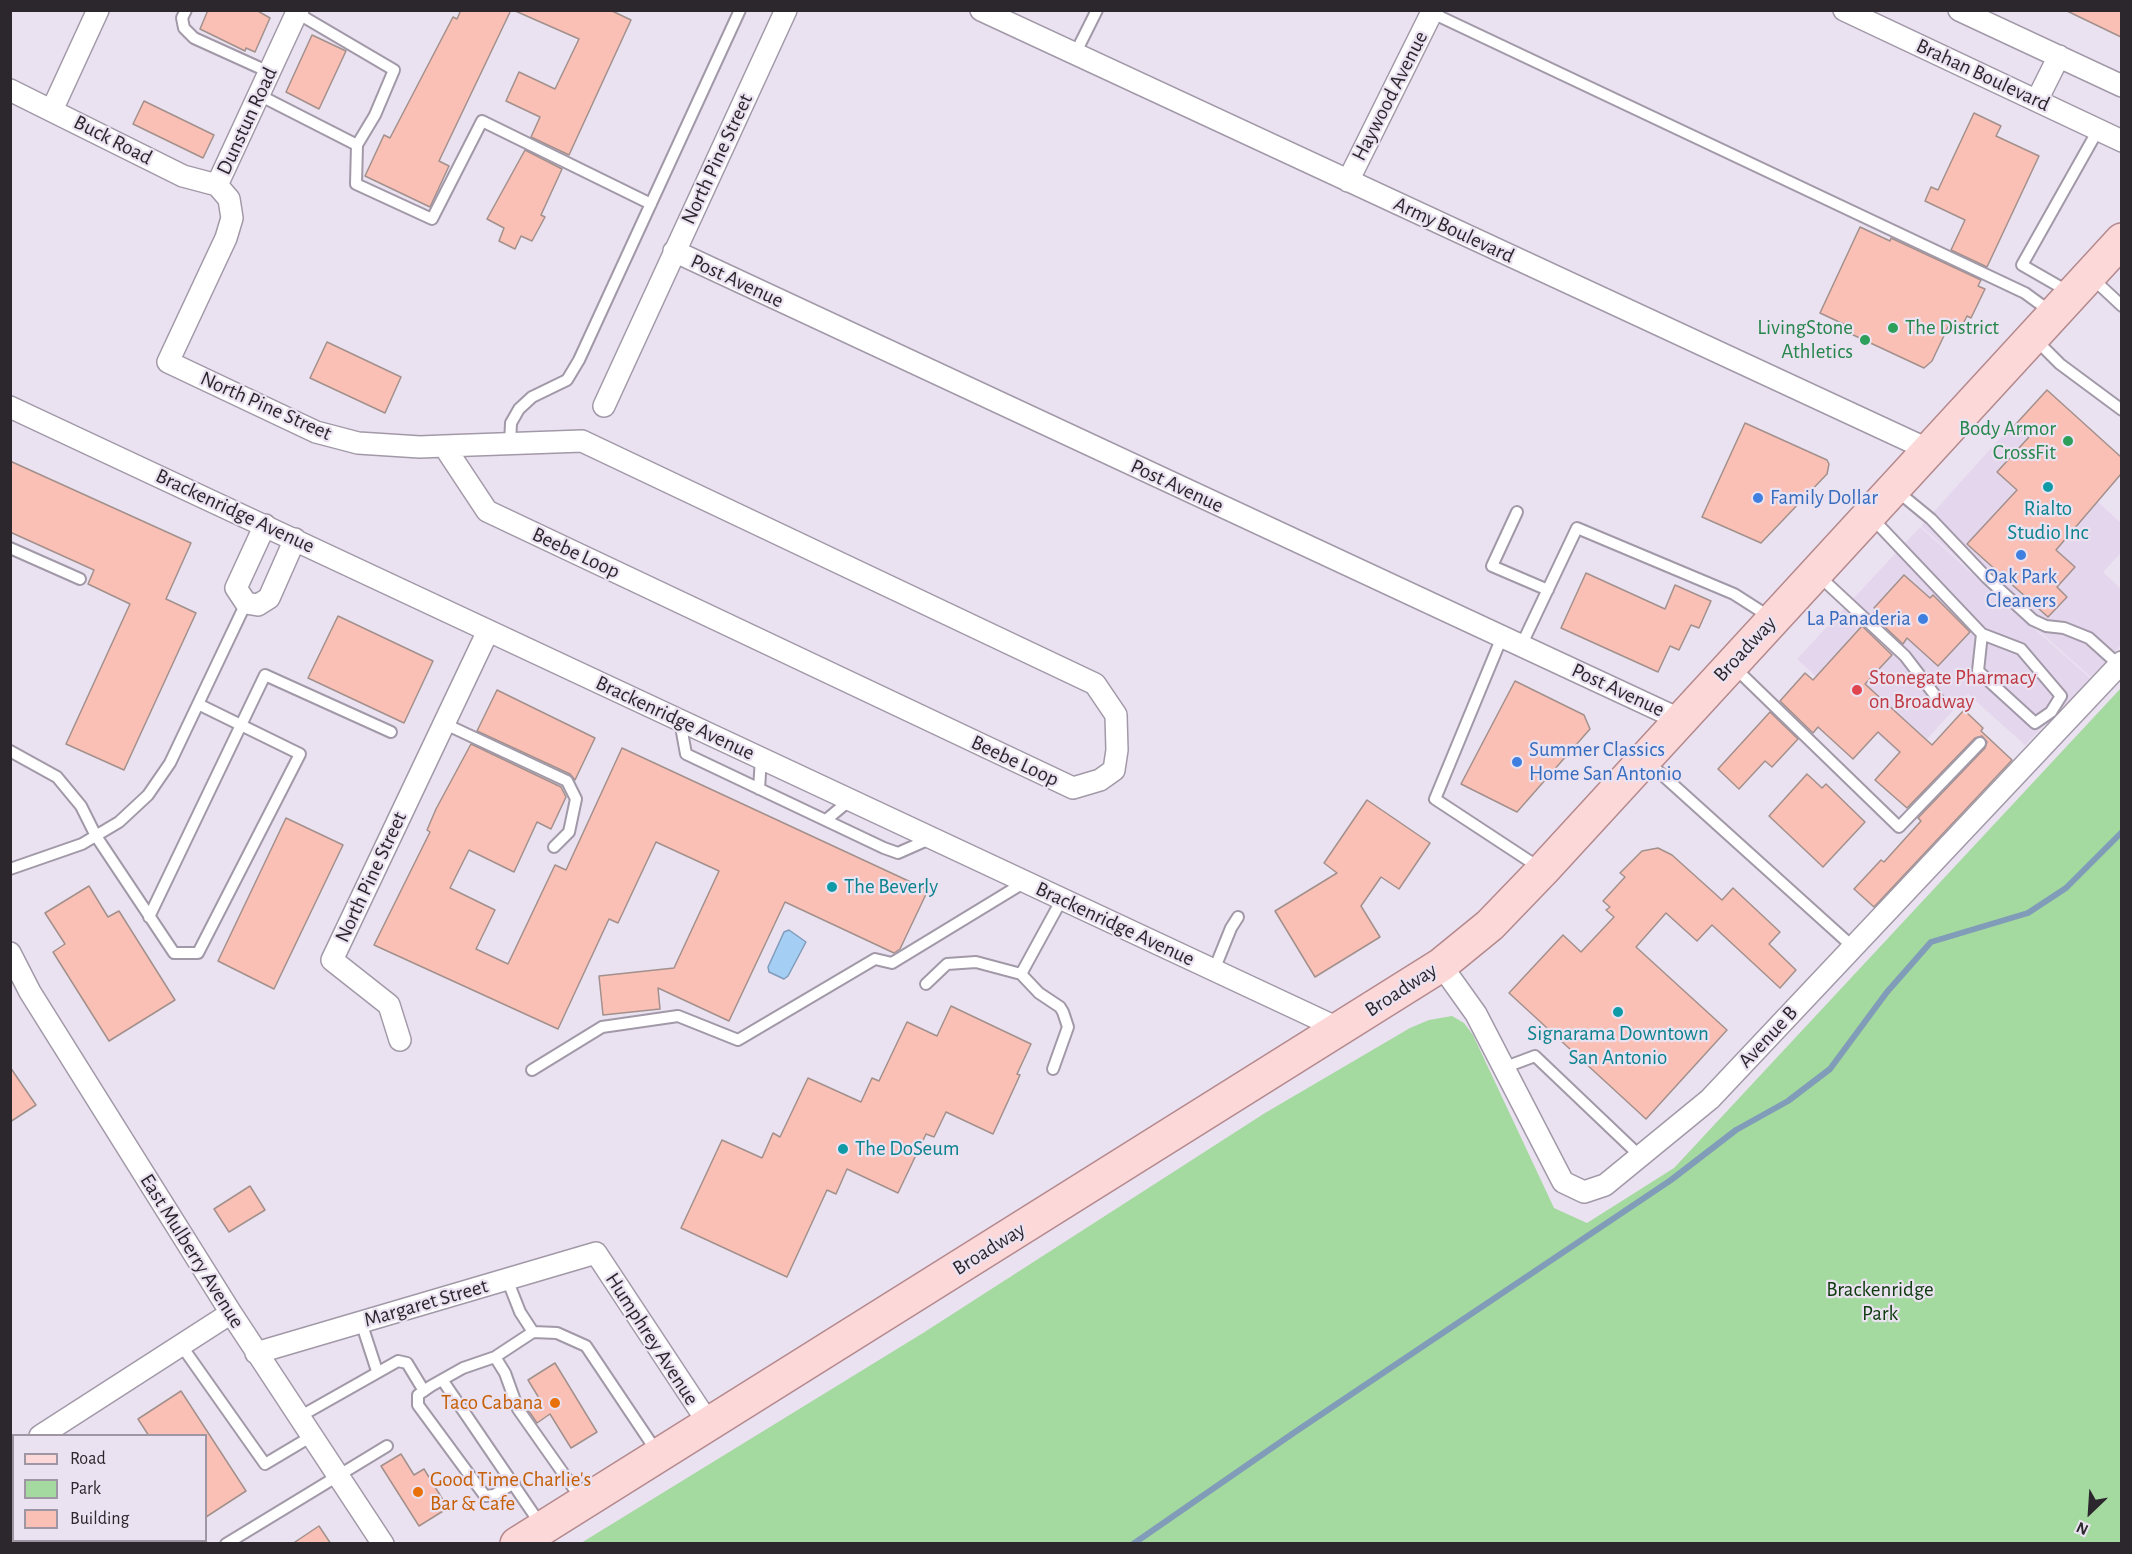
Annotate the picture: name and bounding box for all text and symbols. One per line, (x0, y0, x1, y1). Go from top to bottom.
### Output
street label: Haywood Avenue (1346, 27, 1434, 165)
street label: Brahan Boulevard (1912, 33, 2054, 117)
street label: Dunstun Road (211, 63, 283, 179)
street label: North Pine Street (676, 90, 758, 228)
street label: Buck Road (69, 110, 157, 170)
street label: Army Boulevard (1390, 191, 1518, 269)
street label: Post Avenue (687, 249, 787, 313)
place label: LivingStone Athletics (1757, 315, 1853, 365)
place label: The District (1905, 315, 1999, 341)
marker: The District (1886, 321, 1900, 335)
marker: LivingStone Athletics (1858, 333, 1872, 347)
street label: North Pine Street (196, 366, 336, 446)
place label: Body Armor CrossFit (1959, 416, 2056, 466)
marker: Body Armor CrossFit (2061, 434, 2075, 448)
street label: Post Avenue (1127, 454, 1227, 518)
street label: Brackenridge Avenue (152, 463, 318, 559)
marker: Rialto Studio Inc (2041, 480, 2055, 494)
place label: Family Dollar (1770, 485, 1878, 511)
marker: Family Dollar (1751, 491, 1765, 505)
place label: Rialto Studio Inc (2007, 496, 2089, 546)
street label: Beebe Loop (528, 522, 624, 584)
marker: Oak Park Cleaners (2014, 548, 2028, 562)
place label: Oak Park Cleaners (1985, 564, 2057, 614)
place label: La Panaderia (1807, 606, 1911, 632)
street label: Broadway (1708, 611, 1782, 687)
marker: La Panaderia (1916, 612, 1930, 626)
street label: Post Avenue (1568, 658, 1668, 722)
place label: Stonegate Pharmacy on Broadway (1869, 665, 2037, 715)
street label: Brackenridge Avenue (592, 670, 758, 766)
marker: Stonegate Pharmacy on Broadway (1850, 683, 1864, 697)
street label: Beebe Loop (967, 730, 1063, 792)
place label: Summer Classics Home San Antonio (1529, 737, 1682, 787)
marker: Summer Classics Home San Antonio (1510, 755, 1524, 769)
street label: North Pine Street (330, 808, 412, 946)
place label: The Beverly (844, 874, 938, 900)
street label: Brackenridge Avenue (1032, 876, 1198, 972)
marker: The Beverly (825, 880, 839, 894)
street label: Broadway (1360, 957, 1442, 1023)
street label: Avenue B (1733, 1001, 1803, 1073)
marker: Signarama Downtown San Antonio (1611, 1005, 1625, 1019)
place label: Signarama Downtown San Antonio (1527, 1021, 1709, 1071)
place label: The DoSeum (855, 1136, 959, 1162)
marker: The DoSeum (836, 1142, 850, 1156)
street label: East Mulberry Avenue (134, 1169, 250, 1333)
street label: Broadway (948, 1217, 1030, 1281)
street label: Humphrey Avenue (600, 1268, 704, 1410)
street label: Margaret Street (361, 1273, 491, 1333)
park label: Brackenridge Park (1826, 1277, 1934, 1327)
place label: Taco Cabana (441, 1390, 543, 1416)
marker: Taco Cabana (548, 1396, 562, 1410)
legend (12, 1434, 207, 1542)
text: Road (70, 1450, 106, 1468)
place label: Good Time Charlie's Bar & Cafe (430, 1467, 591, 1517)
text: Park (70, 1480, 101, 1498)
north arrow (2060, 1482, 2120, 1542)
marker: Good Time Charlie's Bar & Cafe (411, 1485, 425, 1499)
text: Building (70, 1510, 129, 1528)
text: N (2074, 1519, 2091, 1538)

